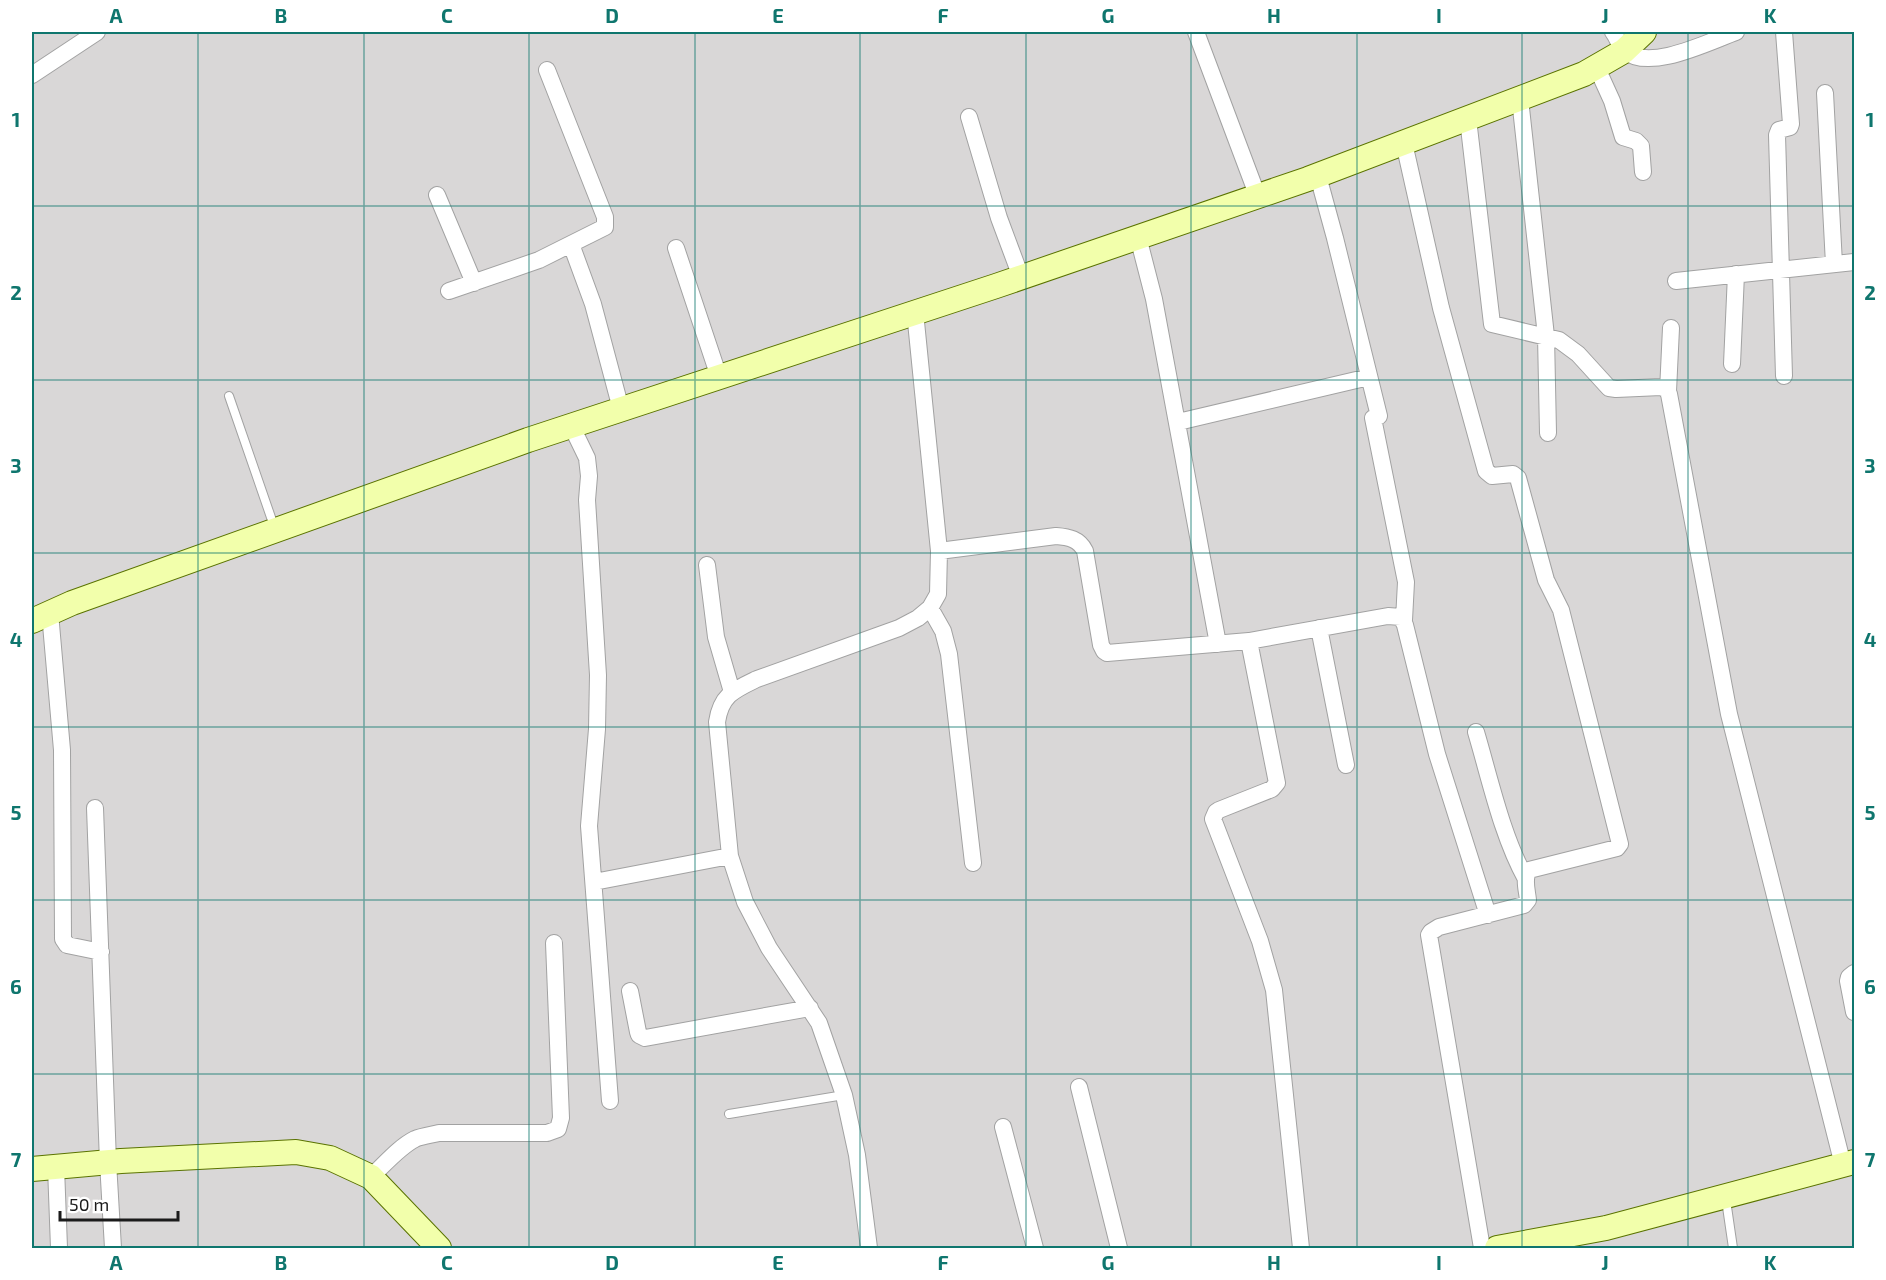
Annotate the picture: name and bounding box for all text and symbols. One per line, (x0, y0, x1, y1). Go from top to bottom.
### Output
text: A (109, 3, 123, 27)
text: B (275, 3, 287, 27)
text: C (441, 3, 453, 27)
text: D (605, 3, 619, 27)
text: E (772, 3, 784, 27)
text: F (937, 3, 949, 27)
text: G (1102, 3, 1114, 27)
text: H (1267, 3, 1281, 27)
text: I (1436, 3, 1442, 27)
text: J (1601, 3, 1609, 27)
text: K (1764, 3, 1777, 27)
text: 1 (12, 107, 20, 131)
text: 1 (1866, 107, 1874, 131)
text: 2 (10, 280, 22, 304)
text: 2 (1864, 280, 1876, 304)
text: 3 (10, 453, 22, 477)
text: 3 (1864, 453, 1876, 477)
text: 4 (10, 627, 23, 651)
text: 4 (1864, 627, 1877, 651)
text: 5 (10, 800, 22, 824)
text: 5 (1864, 800, 1876, 824)
text: 6 (10, 974, 22, 998)
text: 6 (1864, 974, 1876, 998)
text: 7 (11, 1147, 22, 1171)
text: 7 (1865, 1147, 1876, 1171)
scale bar (60, 1184, 178, 1222)
text: 50 m (69, 1193, 109, 1215)
text: A (109, 1250, 123, 1274)
text: B (275, 1250, 287, 1274)
text: C (441, 1250, 453, 1274)
text: D (605, 1250, 619, 1274)
text: E (772, 1250, 784, 1274)
text: F (937, 1250, 949, 1274)
text: G (1102, 1250, 1114, 1274)
text: H (1267, 1250, 1281, 1274)
text: I (1436, 1250, 1442, 1274)
text: J (1601, 1250, 1609, 1274)
text: K (1764, 1250, 1777, 1274)

